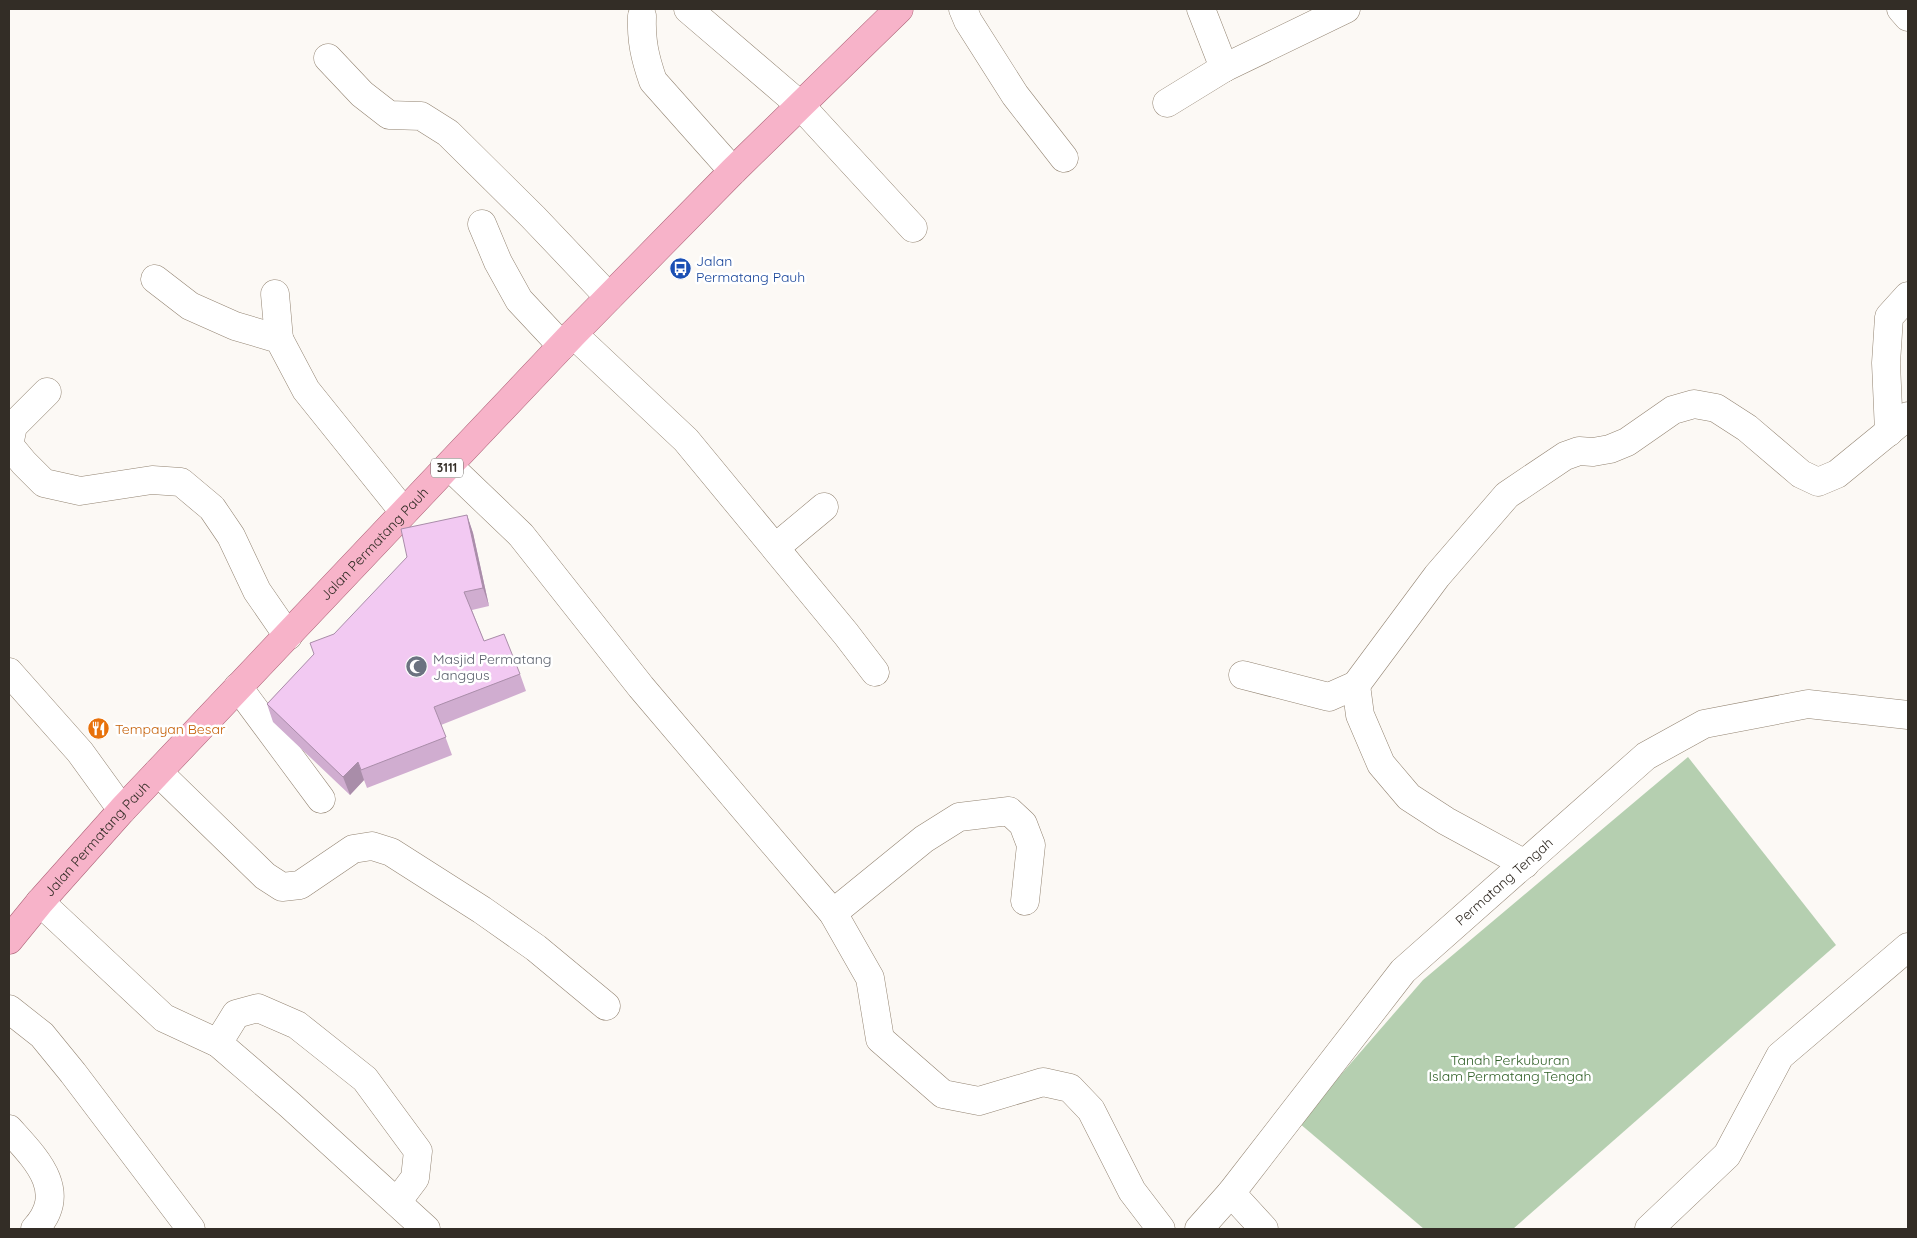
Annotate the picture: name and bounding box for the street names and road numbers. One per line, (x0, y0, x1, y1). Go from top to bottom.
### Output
road number: 3111 (431, 458, 463, 478)
street label: Jalan Permatang Pauh (316, 483, 432, 604)
street label: Jalan Permatang Pauh (40, 777, 154, 900)
street label: Permatang Tengah (1451, 834, 1557, 930)

